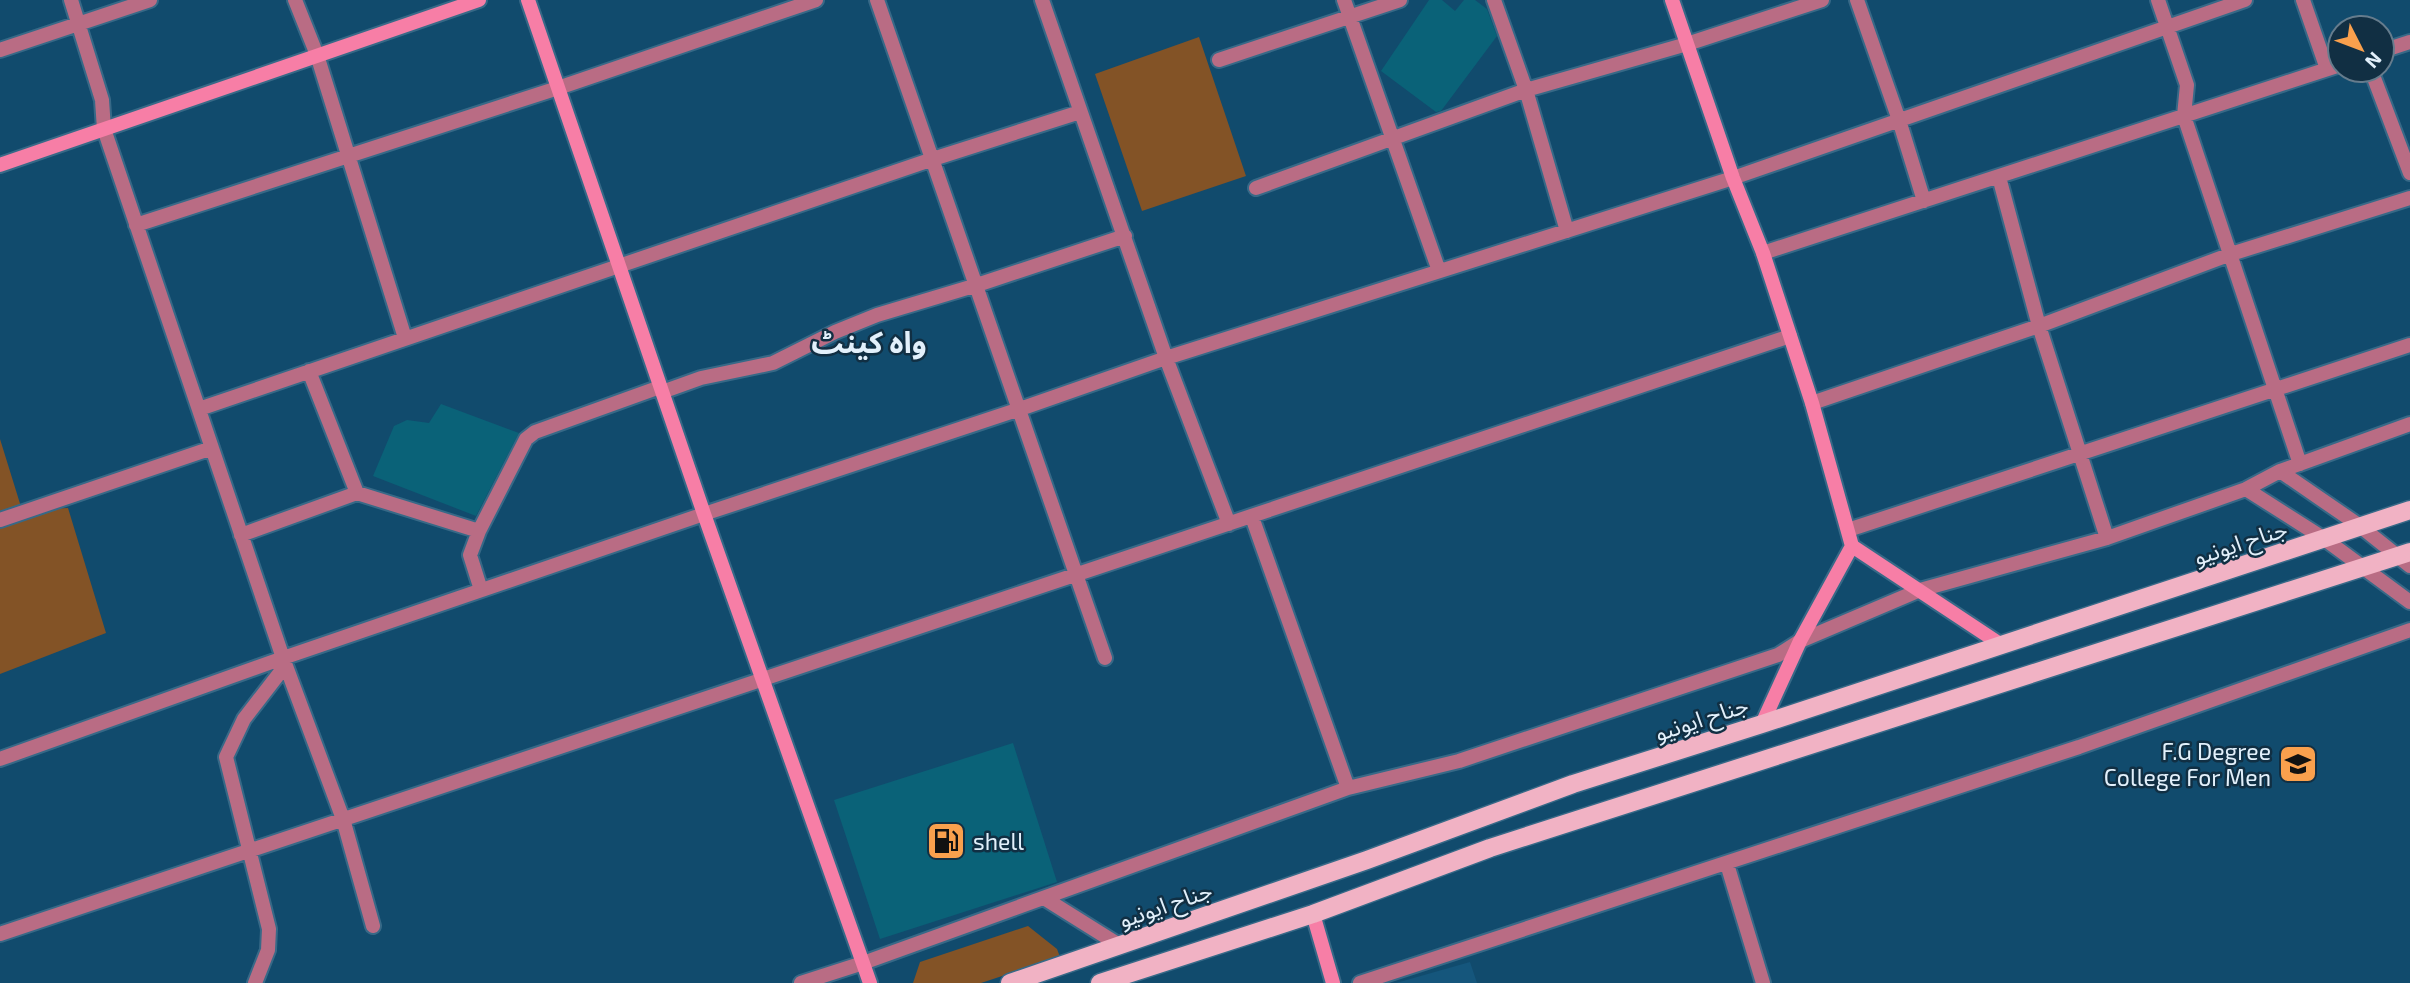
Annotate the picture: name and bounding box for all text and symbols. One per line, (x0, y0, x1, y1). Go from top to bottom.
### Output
north arrow (2326, 14, 2396, 84)
text: N (2361, 48, 2387, 74)
district label: واہ کینٹ (811, 323, 927, 360)
street label: جناح ایونیو (2190, 514, 2292, 574)
street label: جناح ایونیو (1651, 690, 1753, 750)
place label: F.G Degree College For Men (2104, 737, 2271, 791)
school or university icon: F.G Degree College For Men (2277, 743, 2319, 785)
fuel station icon: shell (925, 820, 967, 862)
place label: shell (973, 827, 1024, 855)
street label: جناح ایونیو (1115, 875, 1217, 937)

